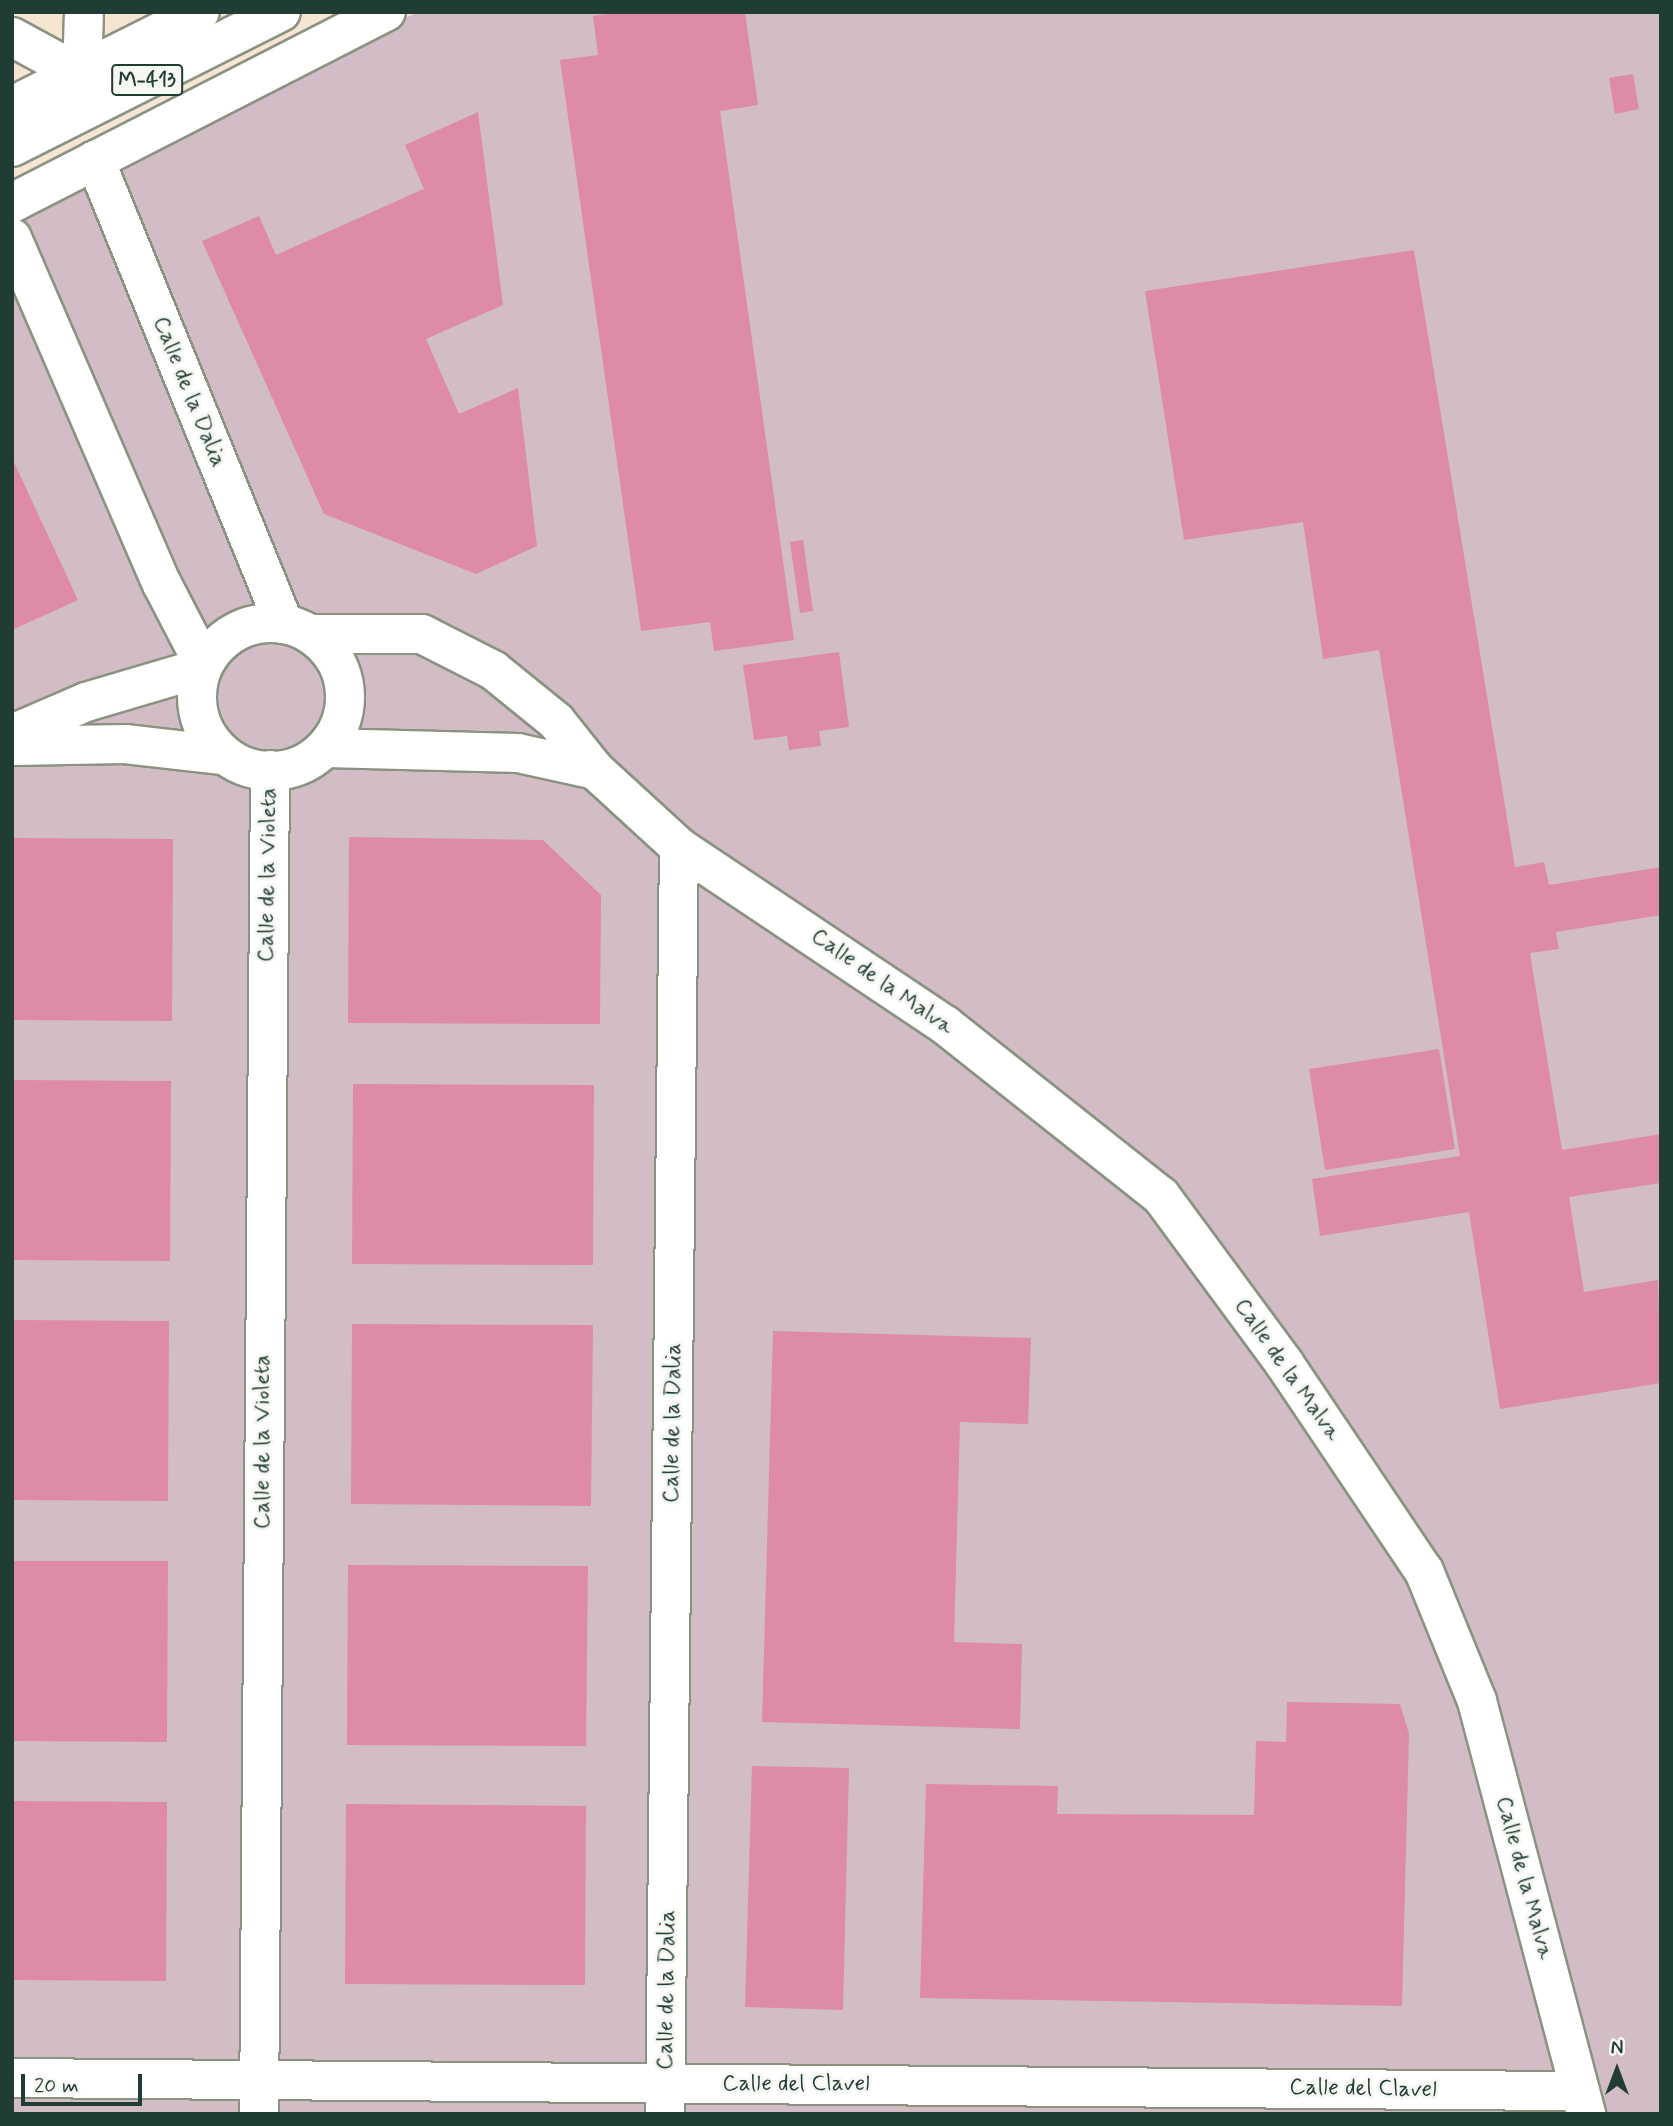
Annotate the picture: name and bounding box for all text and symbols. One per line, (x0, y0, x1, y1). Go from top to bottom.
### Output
road number: M-413 (110, 62, 184, 98)
street label: Calle de la Dalia (146, 312, 232, 472)
street label: Calle de la Violeta (253, 787, 283, 963)
street label: Calle de la Malva (806, 923, 958, 1041)
street label: Calle de la Malva (1228, 1294, 1346, 1446)
street label: Calle de la Dalia (658, 1343, 688, 1503)
street label: Calle de la Violeta (249, 1355, 277, 1529)
street label: Calle de la Malva (1489, 1794, 1559, 1962)
street label: Calle de la Dalia (652, 1910, 682, 2070)
north arrow (1582, 2035, 1652, 2105)
text: N (1611, 2036, 1623, 2061)
scale bar (24, 2060, 145, 2104)
street label: Calle del Clavel (722, 2070, 870, 2098)
text: 20 m (34, 2072, 79, 2100)
street label: Calle del Clavel (1288, 2074, 1438, 2104)

